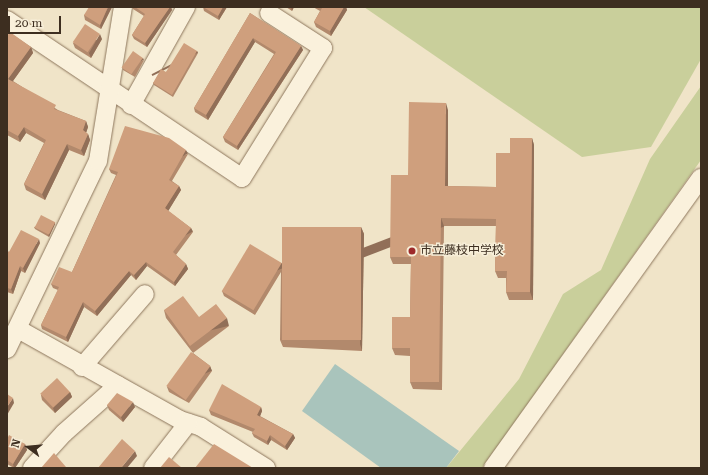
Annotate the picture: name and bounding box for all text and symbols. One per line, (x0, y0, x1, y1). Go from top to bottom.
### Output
scale bar (10, 8, 63, 34)
text: 20 m (15, 16, 42, 30)
place label: 市立藤枝中学校 (420, 244, 504, 258)
marker: 市立藤枝中学校 (407, 246, 417, 256)
north arrow (8, 427, 48, 467)
text: N (9, 438, 23, 449)

